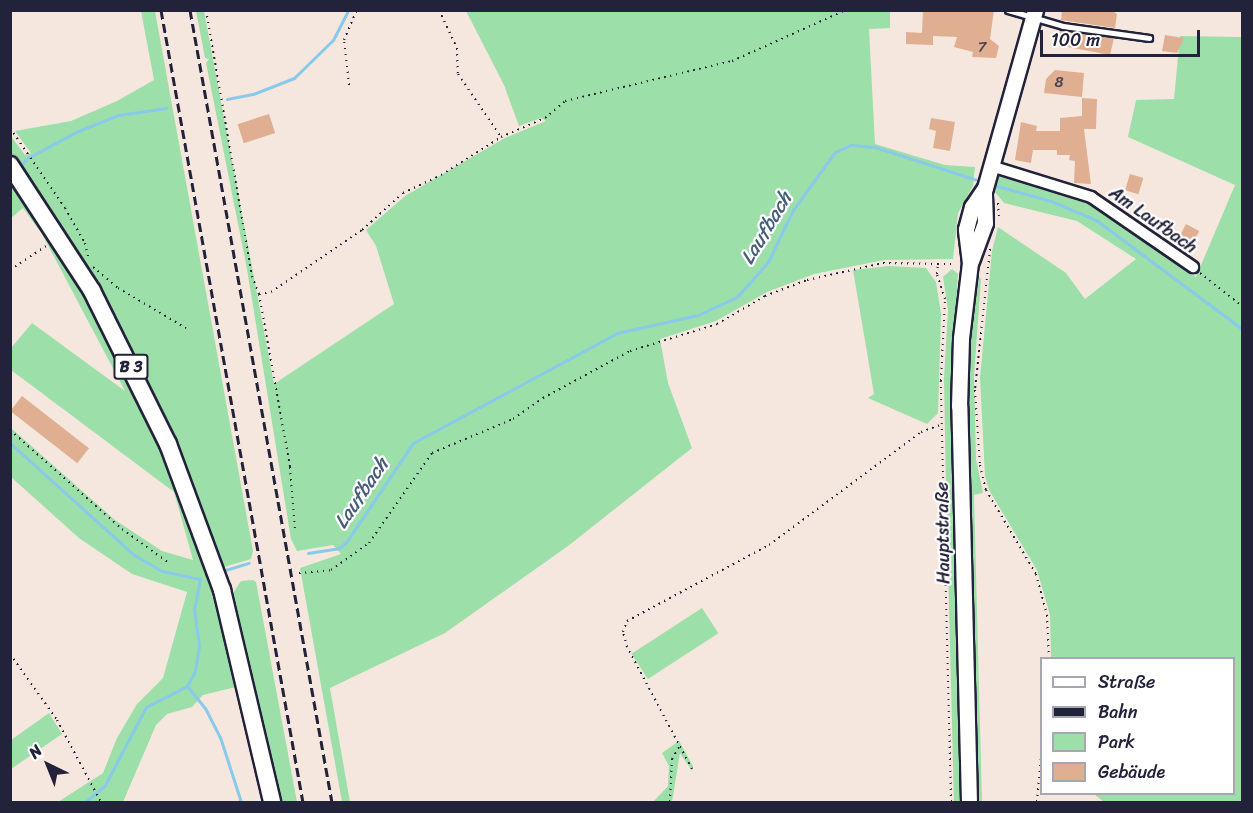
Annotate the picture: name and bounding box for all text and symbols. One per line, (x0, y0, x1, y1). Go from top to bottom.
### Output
scale bar (1043, 18, 1204, 56)
text: 100 m (1051, 24, 1100, 56)
house number: 7 (978, 39, 986, 57)
house number: 8 (1054, 74, 1064, 92)
street label: Am Laufbach (1105, 182, 1201, 258)
water label: Laufbach (735, 188, 797, 268)
road number: B 3 (113, 354, 149, 380)
water label: Laufbach (329, 453, 393, 533)
street label: Hauptstraße (931, 482, 955, 584)
legend (1040, 657, 1235, 795)
text: Straße (1098, 666, 1155, 698)
text: Bahn (1098, 696, 1138, 728)
text: Park (1098, 726, 1135, 758)
north arrow (18, 735, 78, 795)
text: N (21, 737, 49, 766)
text: Gebäude (1098, 756, 1165, 788)

